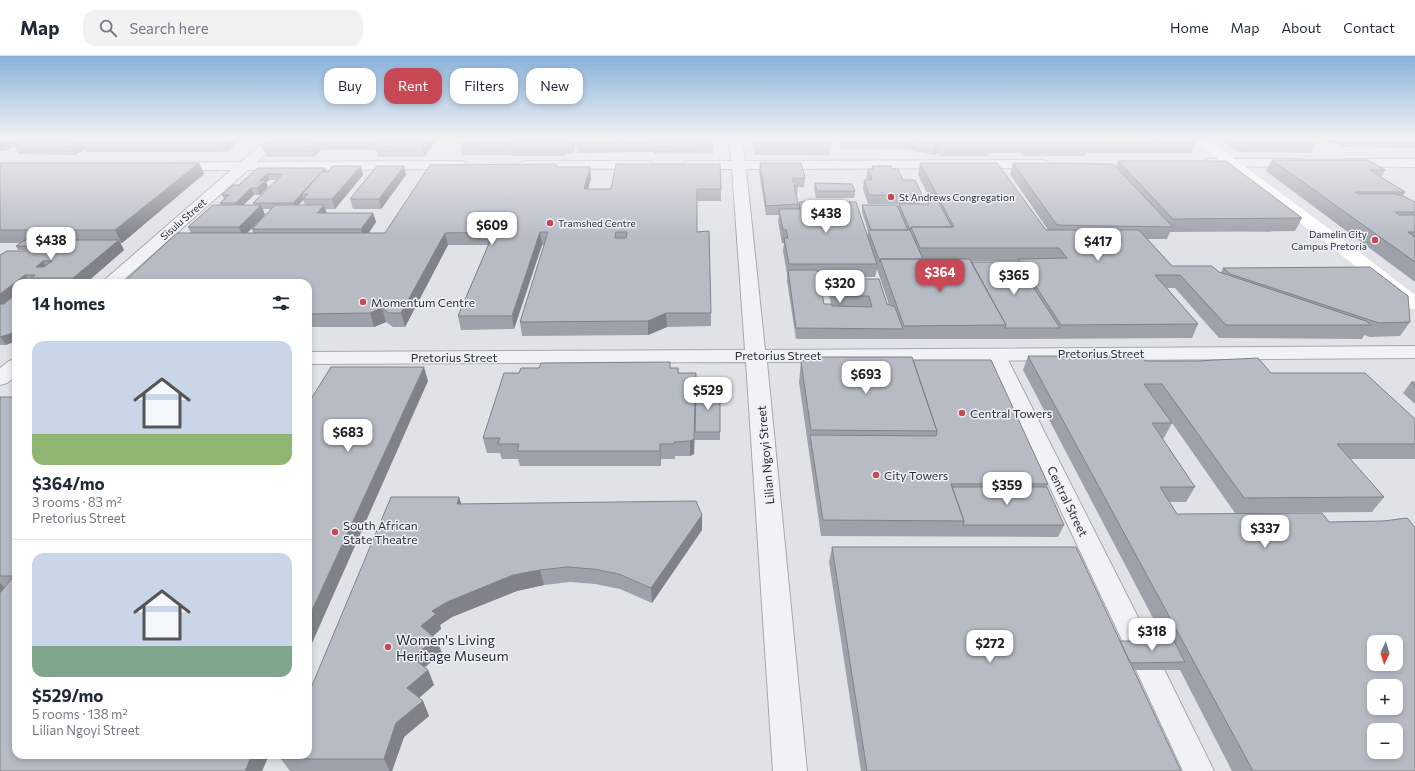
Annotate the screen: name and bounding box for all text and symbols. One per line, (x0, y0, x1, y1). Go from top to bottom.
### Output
search box (83, 10, 363, 46)
text: Map (20, 16, 59, 39)
icon: search (97, 17, 119, 39)
text: Search here (129, 19, 209, 37)
text: Home (1170, 19, 1209, 36)
text: Map (1231, 19, 1259, 36)
text: About (1281, 19, 1321, 36)
text: Contact (1343, 19, 1395, 36)
chip: Buy (324, 68, 376, 104)
chip: Rent (384, 68, 442, 104)
chip: Filters (450, 68, 518, 104)
chip: New (526, 68, 583, 104)
place label: St Andrews Congregation (899, 191, 1015, 203)
marker: St Andrews Congregation (886, 192, 896, 202)
street label: Sisulu Street (158, 196, 208, 242)
pin: $438 (802, 200, 850, 234)
text: $438 (810, 205, 842, 221)
pin: $609 (468, 212, 516, 246)
text: $609 (476, 217, 508, 233)
place label: Tramshed Centre (558, 217, 636, 229)
marker: Tramshed Centre (545, 218, 555, 228)
pin: $438 (27, 227, 75, 261)
pin: $417 (1074, 228, 1122, 262)
place label: Damelin City Campus Pretoria (1291, 228, 1367, 252)
text: $438 (35, 232, 67, 248)
text: $417 (1084, 233, 1112, 249)
marker: Damelin City Campus Pretoria (1370, 235, 1380, 245)
pin: $364 (916, 259, 964, 293)
pin: $365 (990, 262, 1038, 296)
text: $364 (924, 264, 956, 280)
text: $365 (999, 267, 1029, 283)
pin: $320 (816, 270, 864, 304)
text: $320 (825, 275, 855, 291)
icon: filters (270, 292, 292, 314)
text: 14 homes (32, 293, 105, 314)
place label: Momentum Centre (371, 295, 475, 309)
marker: Momentum Centre (358, 297, 368, 307)
street label: Pretorius Street (1058, 346, 1144, 360)
street label: Pretorius Street (735, 348, 821, 362)
street label: Pretorius Street (411, 350, 497, 364)
pin: $693 (842, 361, 890, 395)
text: $693 (851, 366, 881, 382)
icon: home (126, 367, 198, 439)
pin: $529 (684, 377, 732, 411)
text: $529 (693, 382, 723, 398)
street label: Lilian Ngoyi Street (754, 405, 776, 505)
place label: Central Towers (970, 406, 1052, 420)
marker: Central Towers (957, 408, 967, 418)
pin: $683 (324, 419, 372, 453)
text: $683 (332, 424, 364, 440)
street label: Central Street (1045, 464, 1091, 539)
place label: City Towers (884, 468, 948, 482)
marker: City Towers (871, 470, 881, 480)
pin: $359 (983, 472, 1031, 506)
text: $364/mo (32, 473, 105, 494)
text: $359 (992, 477, 1022, 493)
text: 3 rooms · 83 m² (32, 494, 122, 510)
text: Pretorius Street (32, 510, 126, 526)
pin: $337 (1241, 515, 1289, 549)
place label: South African State Theatre (343, 518, 418, 546)
text: $337 (1250, 520, 1280, 536)
marker: South African State Theatre (330, 527, 340, 537)
icon: home (126, 579, 198, 651)
pin: $318 (1128, 618, 1176, 652)
text: $318 (1138, 623, 1166, 639)
pin: $272 (966, 630, 1014, 664)
place label: Women's Living Heritage Museum (396, 631, 509, 664)
text: $272 (975, 635, 1005, 651)
north arrow (1367, 635, 1403, 671)
map controls (1367, 635, 1403, 759)
marker: Women's Living Heritage Museum (383, 642, 393, 652)
button: + (1367, 679, 1403, 715)
text: $529/mo (32, 685, 104, 706)
text: 5 rooms · 138 m² (32, 706, 128, 722)
text: Lilian Ngoyi Street (32, 722, 140, 738)
button: − (1367, 723, 1403, 759)

